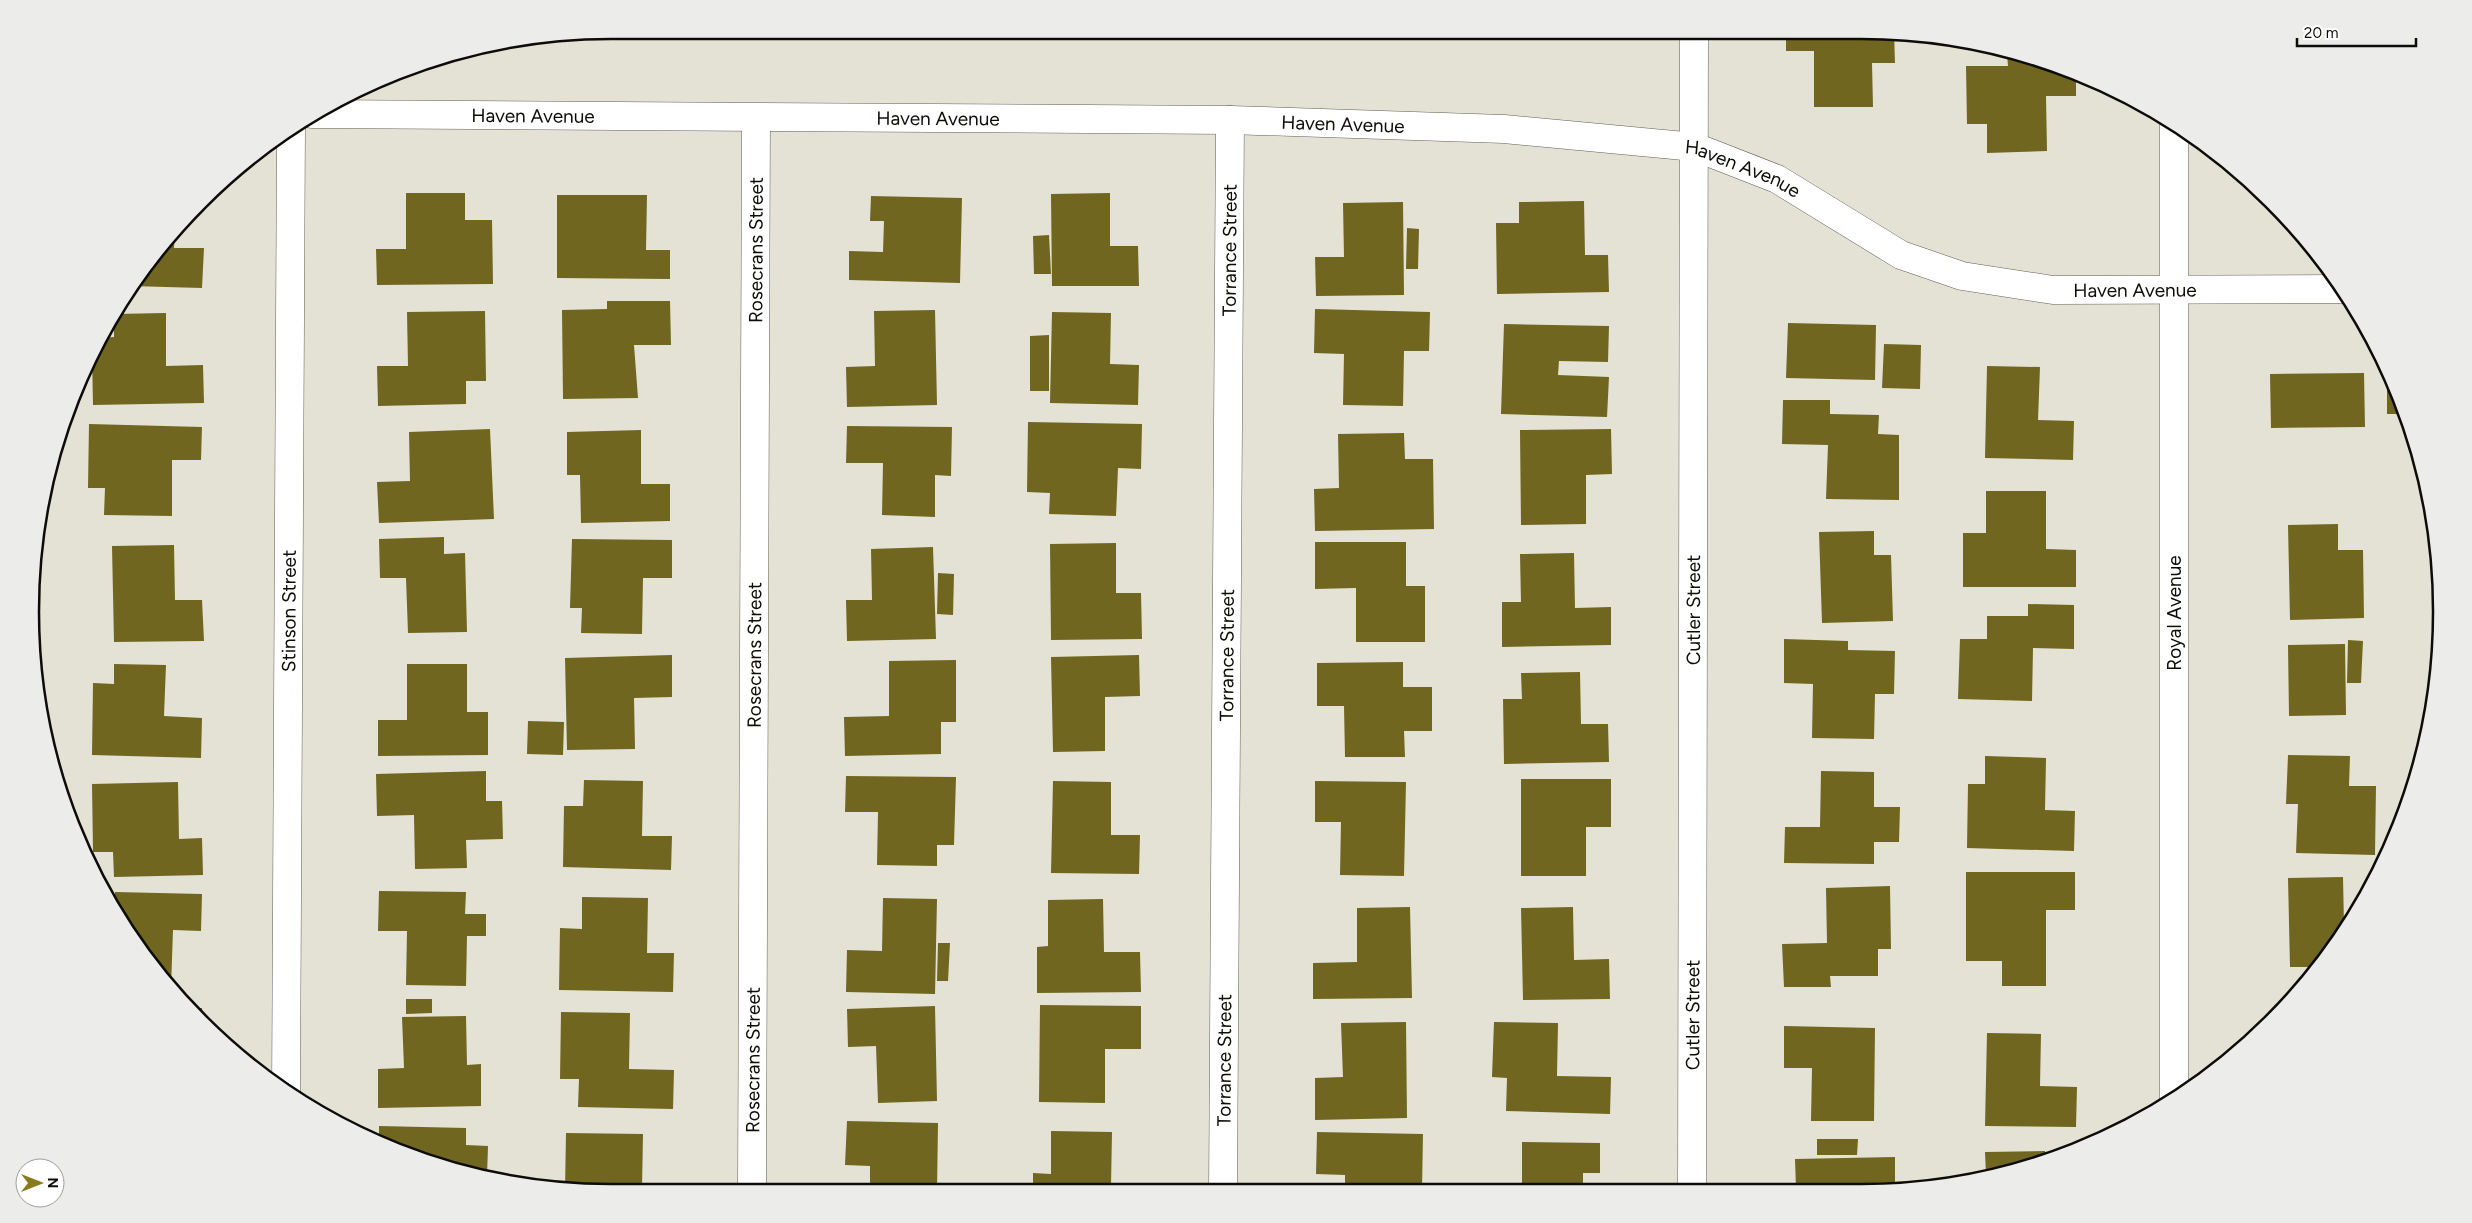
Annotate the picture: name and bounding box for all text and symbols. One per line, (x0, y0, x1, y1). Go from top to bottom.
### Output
scale bar (2297, 15, 2416, 47)
text: 20 m (2304, 24, 2338, 42)
street label: Haven Avenue (471, 104, 595, 127)
street label: Haven Avenue (876, 106, 1000, 130)
street label: Haven Avenue (1281, 110, 1405, 137)
street label: Haven Avenue (1684, 135, 1805, 202)
street label: Rosecrans Street (744, 177, 767, 323)
street label: Torrance Street (1217, 184, 1241, 316)
street label: Haven Avenue (2073, 278, 2197, 301)
street label: Stinson Street (277, 550, 300, 672)
street label: Cutler Street (1681, 555, 1705, 665)
street label: Royal Avenue (2163, 555, 2186, 671)
street label: Rosecrans Street (742, 582, 766, 728)
street label: Torrance Street (1215, 589, 1238, 721)
street label: Cutler Street (1681, 960, 1704, 1070)
street label: Rosecrans Street (741, 987, 764, 1133)
street label: Torrance Street (1212, 994, 1236, 1126)
north arrow (15, 1158, 65, 1208)
text: N (44, 1178, 61, 1188)

